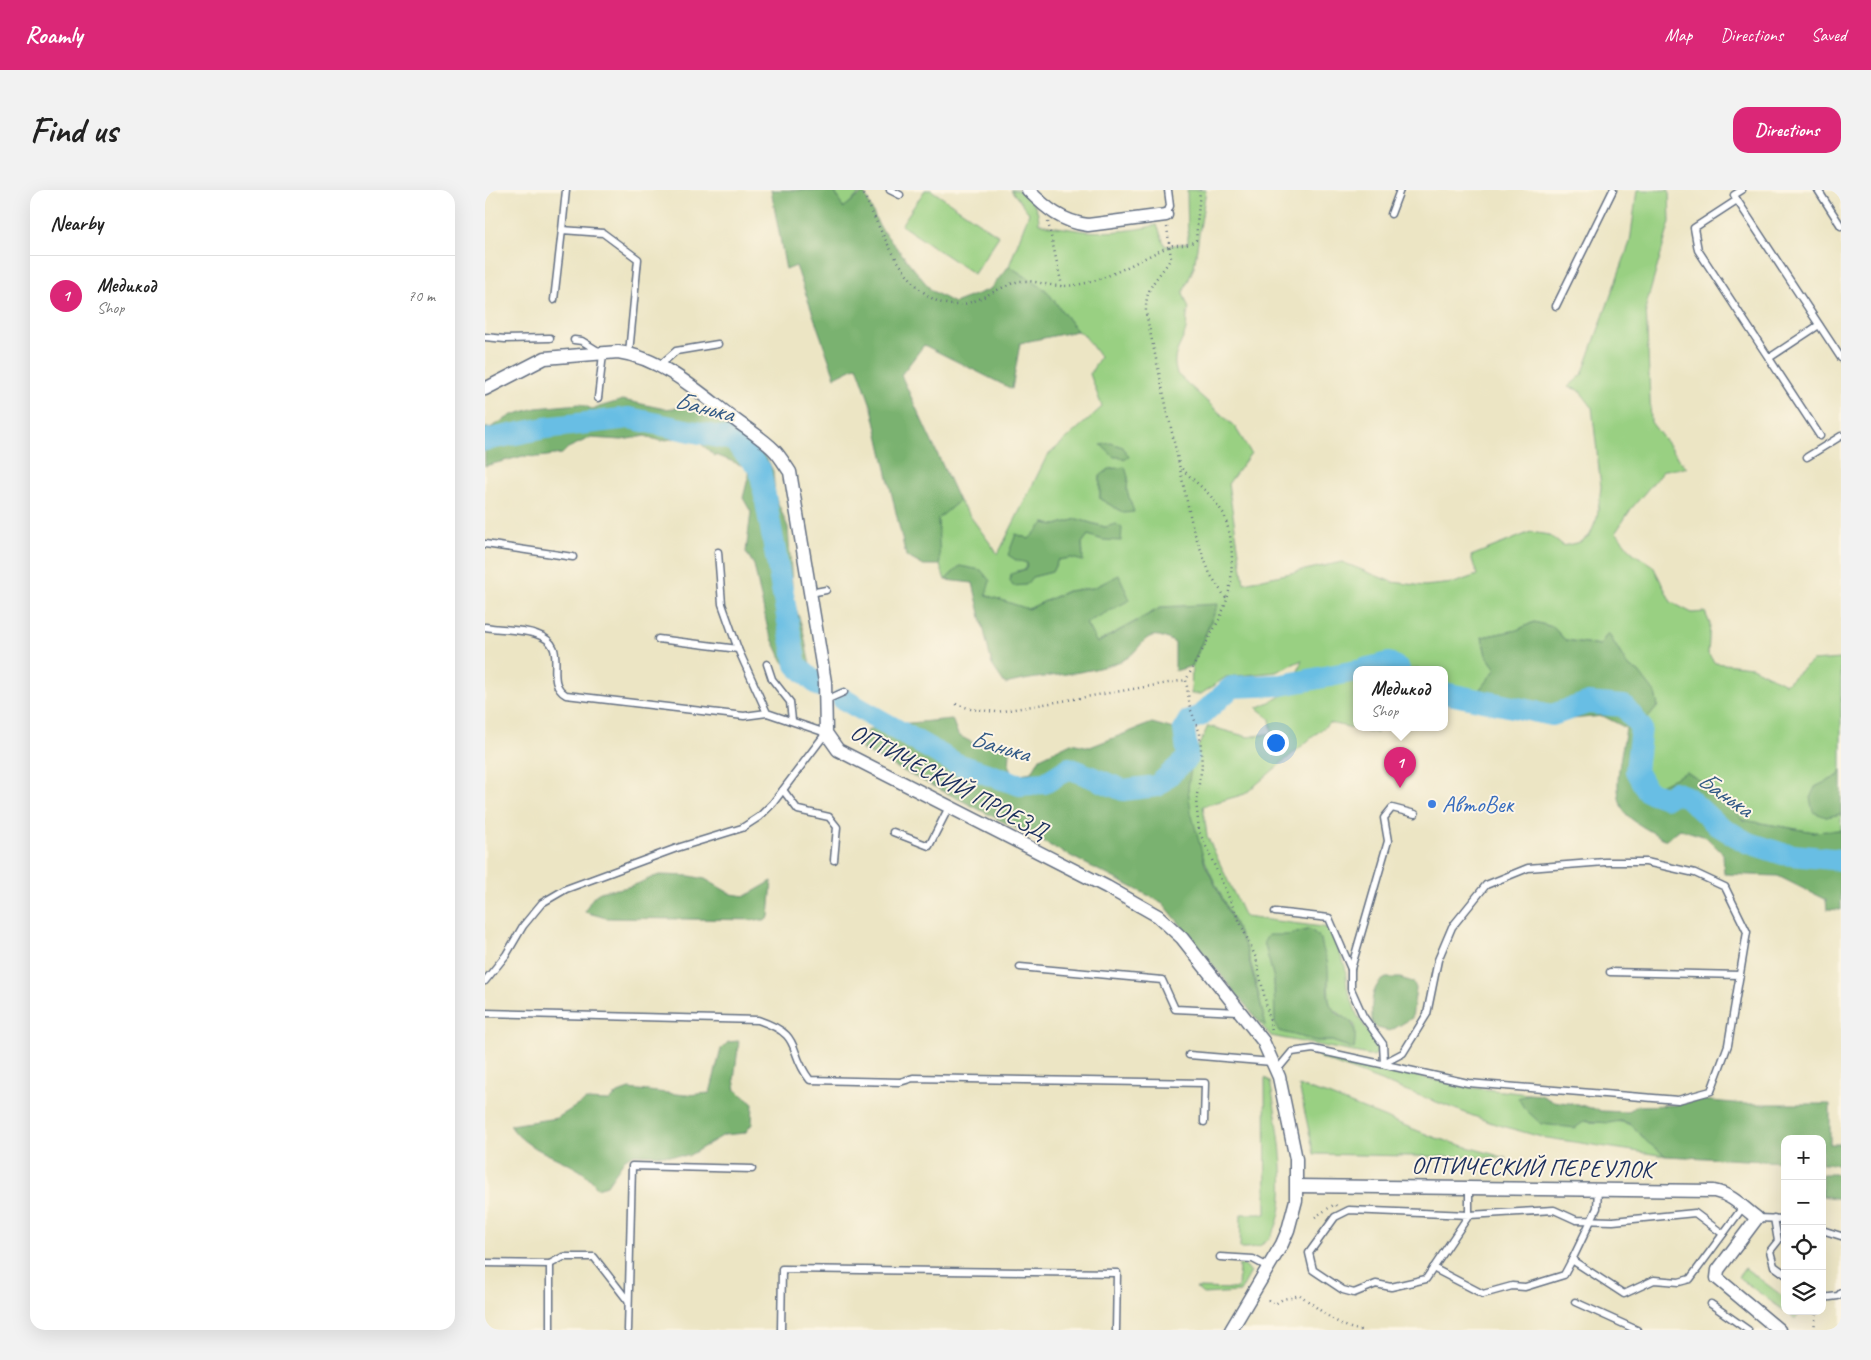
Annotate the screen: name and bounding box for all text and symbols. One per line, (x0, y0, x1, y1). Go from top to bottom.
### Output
text: Roamly (25, 20, 82, 50)
text: Map (1665, 24, 1692, 46)
text: Directions (1720, 24, 1783, 46)
text: Saved (1811, 24, 1846, 46)
button: Directions (1733, 107, 1841, 153)
text: Find us (30, 108, 117, 153)
text: Nearby (50, 210, 103, 236)
text: Медикод (97, 274, 156, 298)
text: 1 (62, 286, 70, 306)
text: 70 m (408, 286, 435, 306)
text: Shop (97, 298, 124, 318)
water label: Банька (671, 384, 739, 430)
popup (1353, 666, 1448, 731)
text: Медикод (1371, 677, 1430, 701)
text: Shop (1371, 701, 1398, 721)
street label: ОПТИЧЕСКИЙ ПРОЕЗД (846, 716, 1055, 847)
water label: Банька (967, 722, 1035, 770)
your location (1263, 730, 1289, 756)
pin: 1 (1384, 747, 1416, 788)
water label: Банька (1691, 764, 1760, 825)
place label: АвтоВек (1442, 789, 1516, 819)
marker: АвтоВек (1426, 798, 1438, 810)
map controls (1781, 1135, 1826, 1315)
button: + (1781, 1135, 1826, 1180)
street label: ОПТИЧЕСКИЙ ПЕРЕУЛОК (1411, 1150, 1658, 1184)
button: − (1781, 1180, 1826, 1225)
button: locate (1781, 1225, 1826, 1270)
button: layers (1781, 1270, 1826, 1315)

